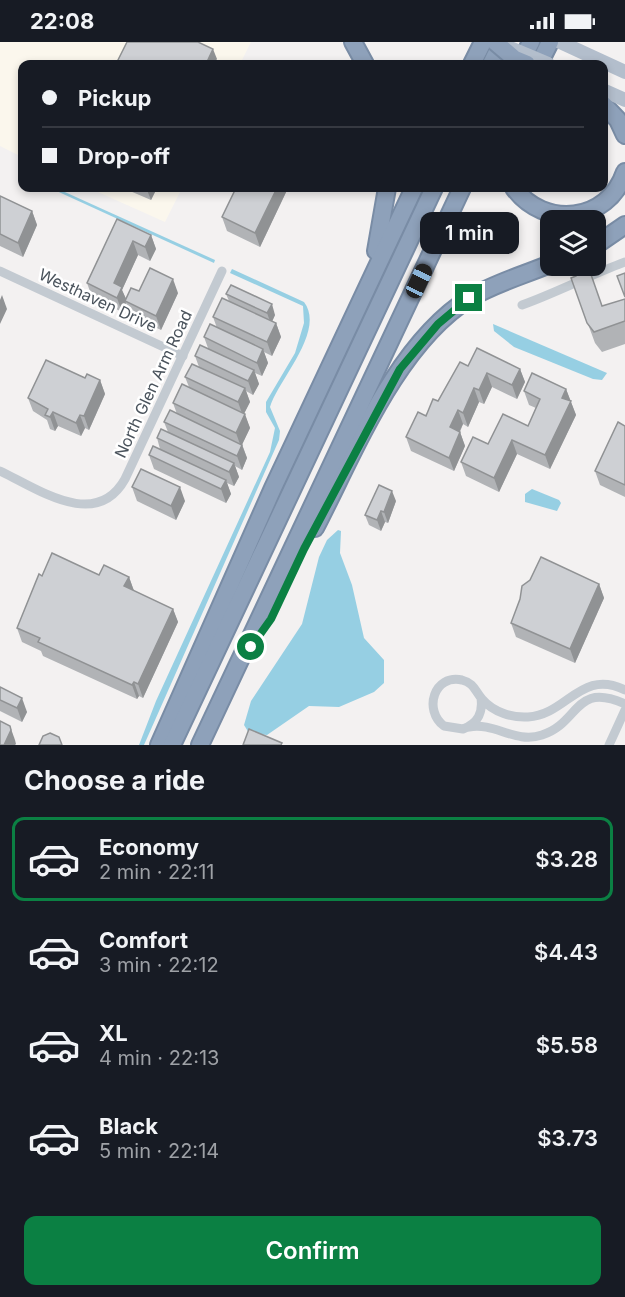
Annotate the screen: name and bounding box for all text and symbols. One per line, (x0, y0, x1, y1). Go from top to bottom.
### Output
text: 22:08 (30, 8, 94, 34)
text: Pickup (78, 85, 152, 111)
text: Drop-off (78, 143, 170, 169)
map controls (540, 210, 606, 276)
button: layers (540, 210, 606, 276)
callout: 1 min (420, 211, 518, 253)
text: 1 min (445, 221, 494, 245)
car (403, 261, 435, 301)
street label: Westhaven Drive (36, 264, 160, 336)
route end (455, 284, 482, 311)
street label: North Glen Arm Road (110, 307, 196, 461)
route start (237, 633, 264, 660)
text: Choose a ride (24, 764, 205, 797)
icon: car (27, 832, 81, 886)
text: Economy (99, 834, 199, 860)
text: $3.28 (535, 846, 598, 872)
text: 2 min · 22:11 (99, 860, 214, 884)
icon: car (27, 925, 81, 979)
text: Comfort (99, 927, 188, 953)
text: $4.43 (534, 939, 598, 965)
text: 3 min · 22:12 (99, 953, 219, 977)
icon: car (27, 1018, 81, 1072)
text: XL (99, 1020, 128, 1046)
text: $5.58 (536, 1032, 598, 1058)
text: 4 min · 22:13 (99, 1046, 219, 1070)
icon: car (27, 1111, 81, 1165)
text: Black (99, 1113, 158, 1139)
text: $3.73 (537, 1125, 598, 1151)
text: 5 min · 22:14 (99, 1139, 219, 1163)
button: Confirm (24, 1216, 601, 1285)

